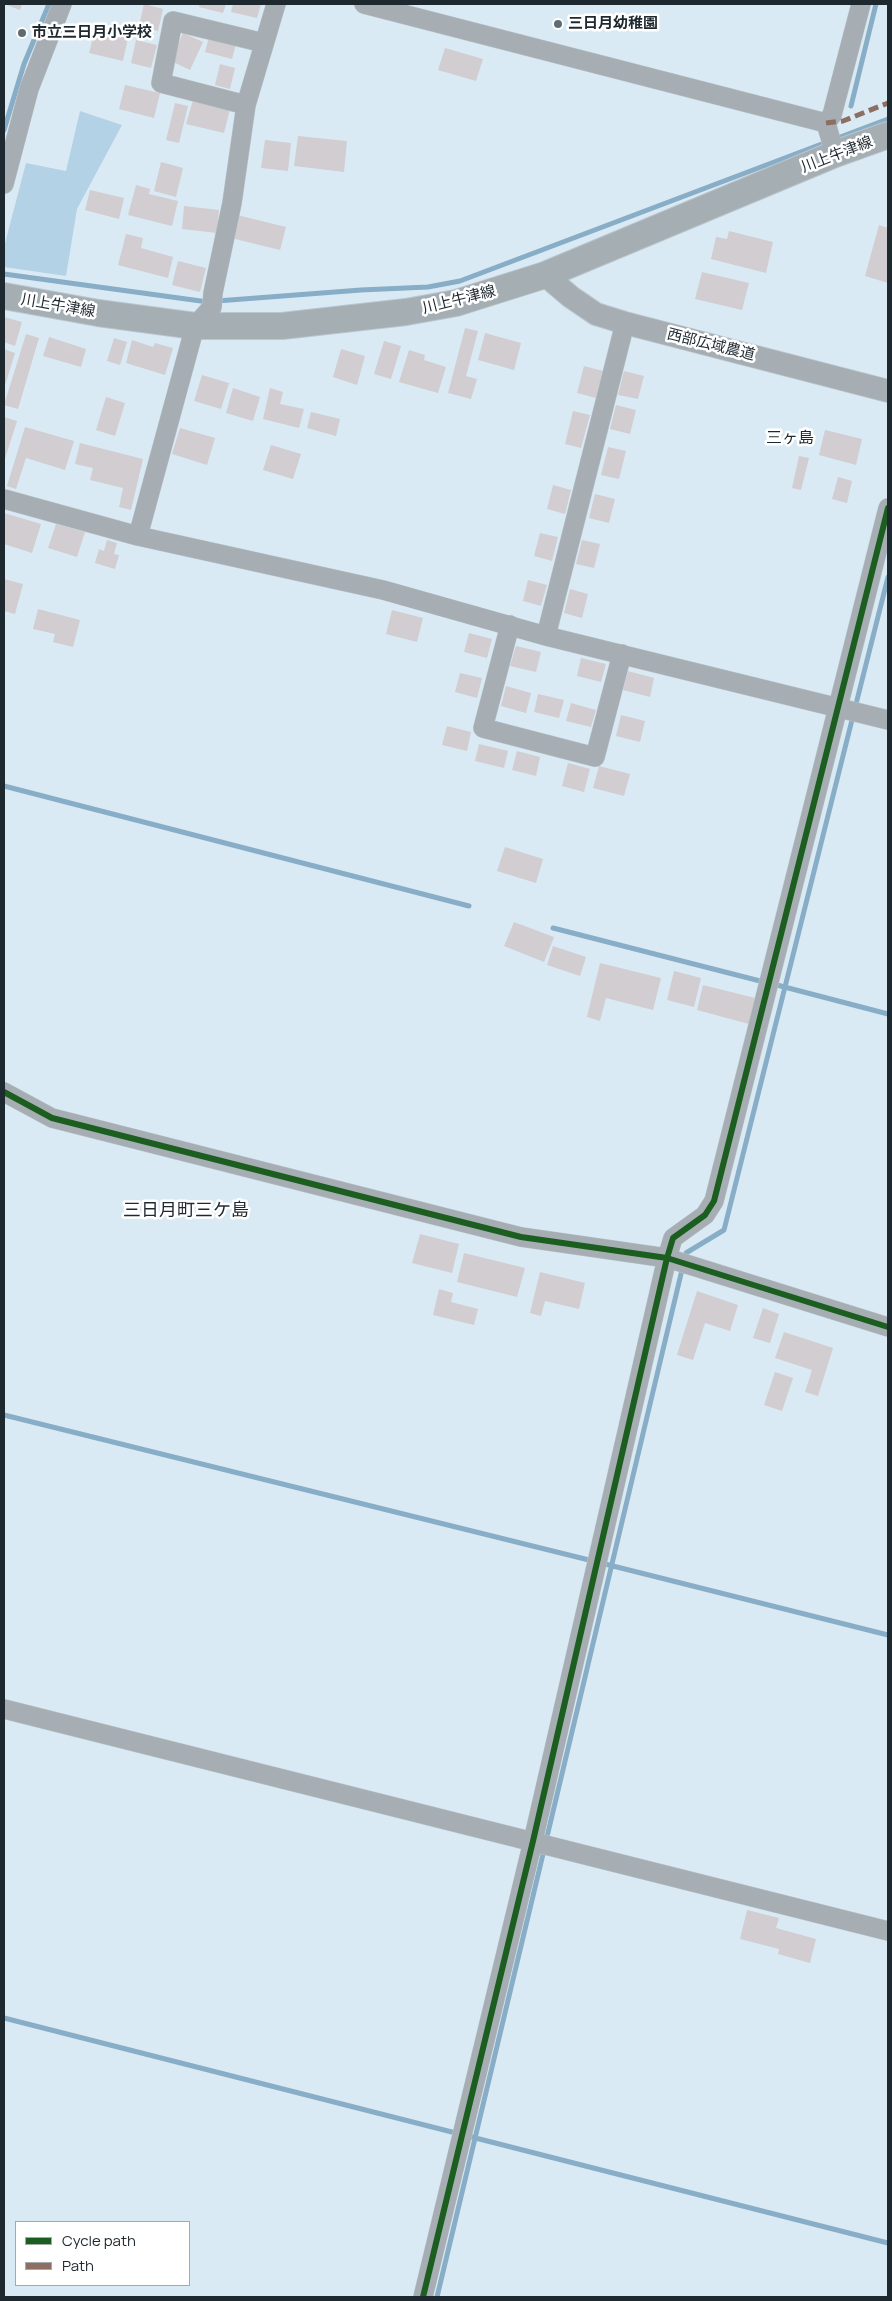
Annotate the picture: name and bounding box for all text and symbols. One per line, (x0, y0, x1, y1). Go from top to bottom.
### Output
place label: 三日月幼稚園 (568, 15, 658, 33)
marker: 三日月幼稚園 (552, 18, 564, 30)
place label: 市立三日月小学校 (32, 24, 152, 42)
marker: 市立三日月小学校 (16, 27, 28, 39)
street label: 川上牛津線 (799, 133, 875, 177)
street label: 川上牛津線 (420, 282, 498, 318)
street label: 川上牛津線 (20, 291, 96, 321)
street label: 西部広域農道 (665, 325, 757, 365)
district label: 三ヶ島 (766, 429, 814, 449)
district label: 三日月町三ケ島 (123, 1200, 249, 1222)
legend (15, 2221, 190, 2286)
text: Cycle path (62, 2230, 136, 2251)
text: Path (62, 2255, 94, 2276)

